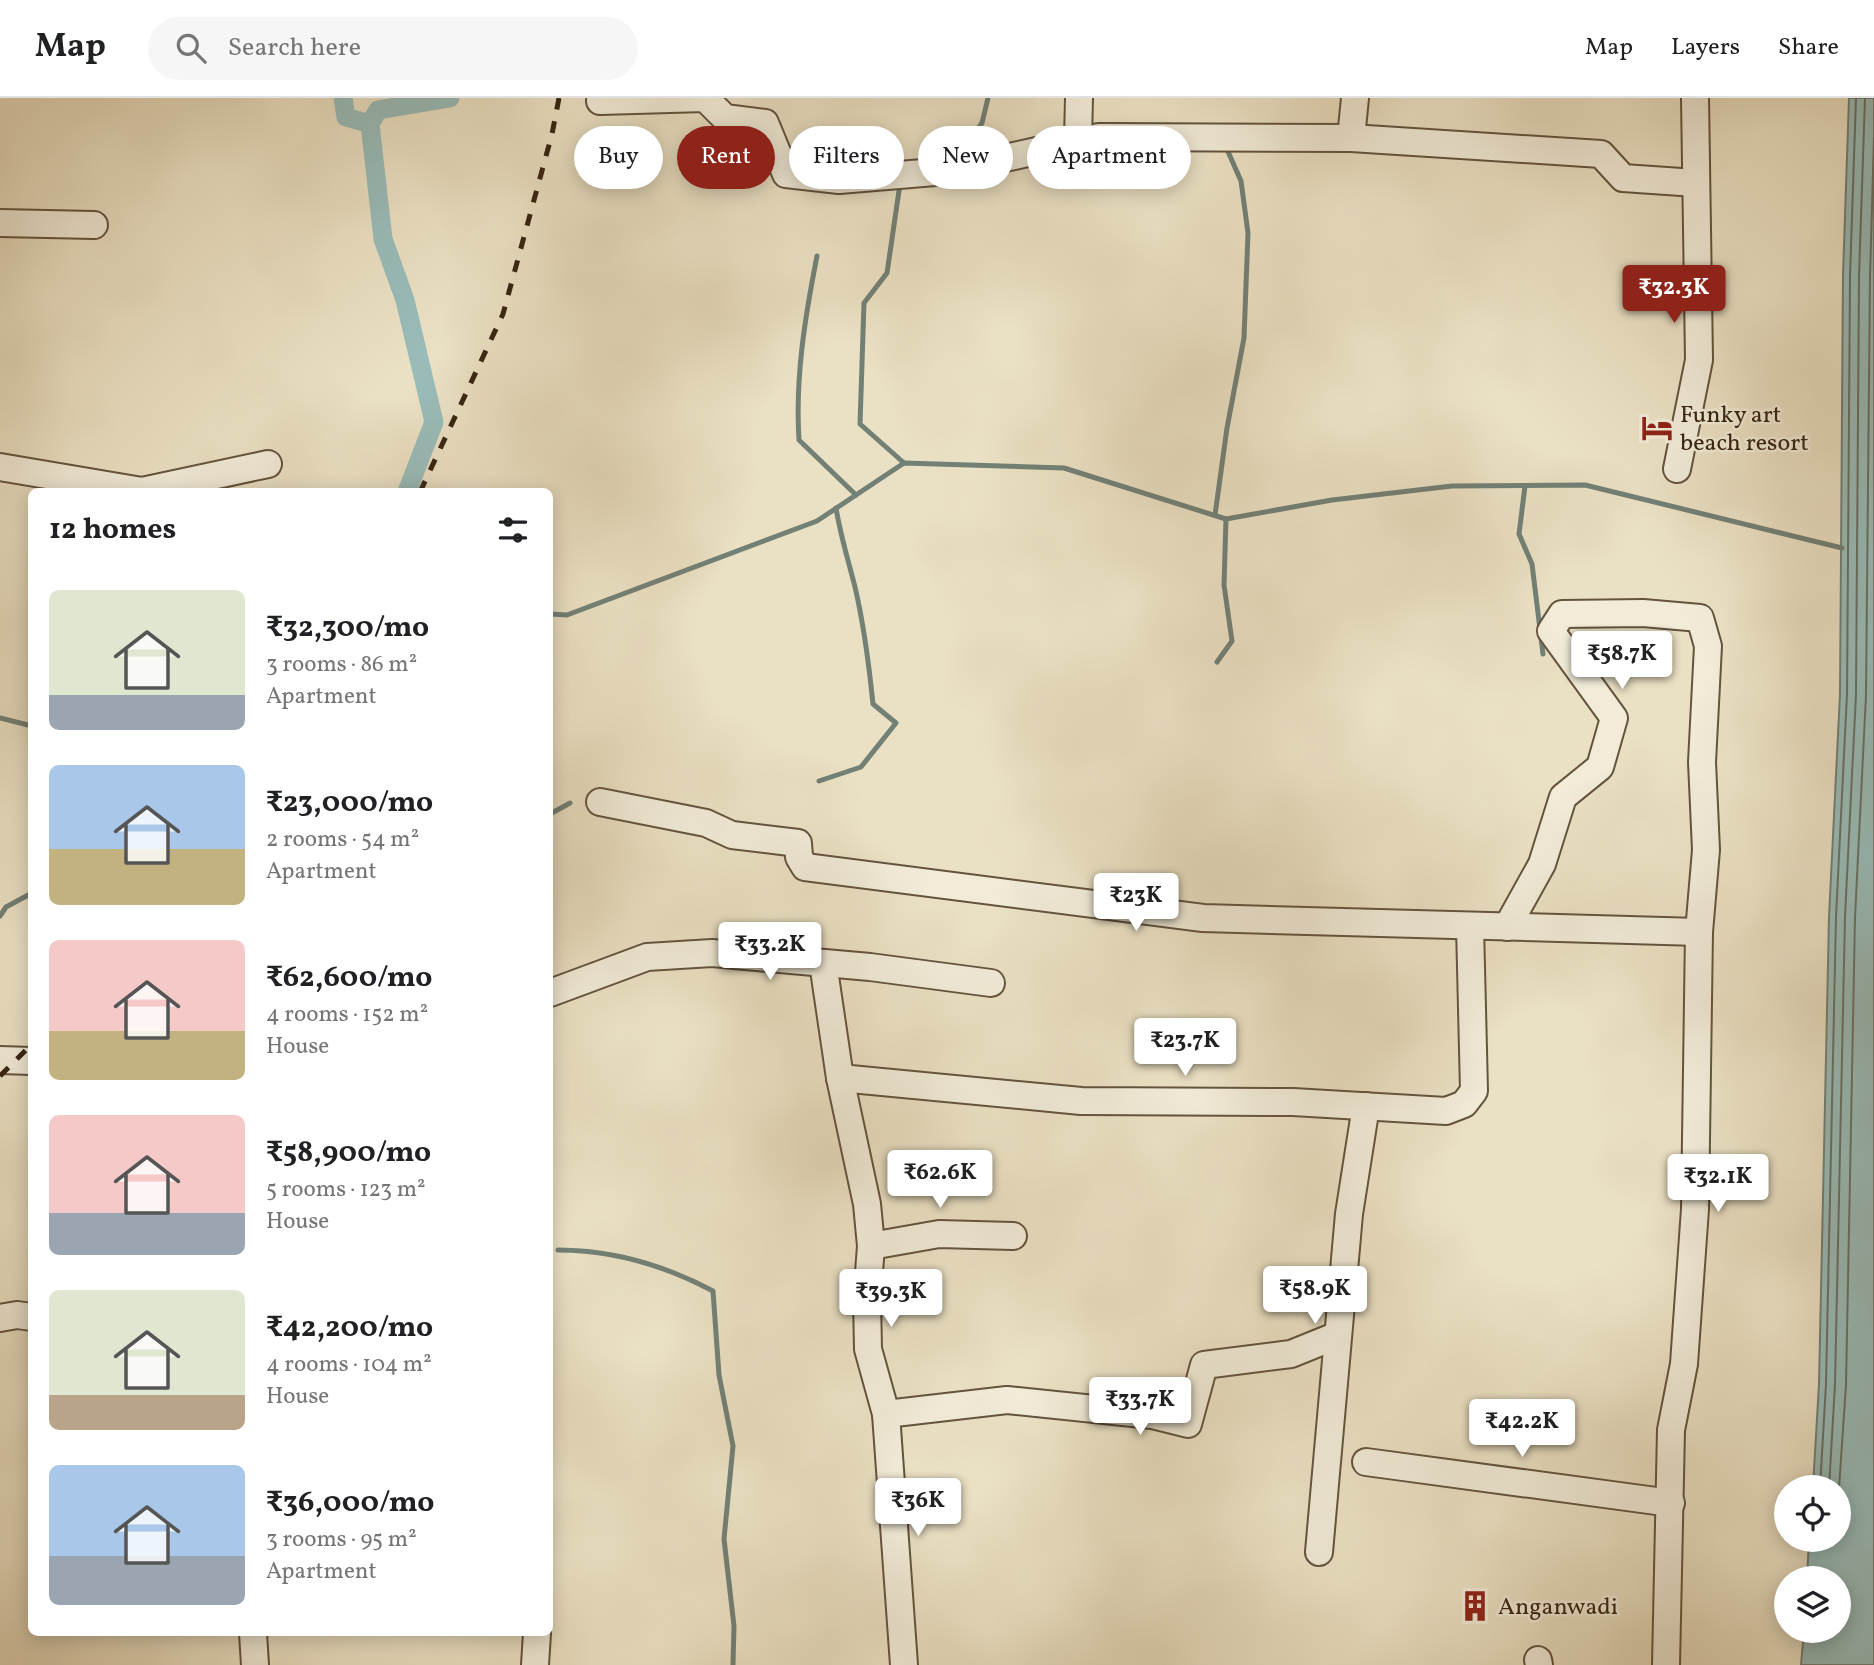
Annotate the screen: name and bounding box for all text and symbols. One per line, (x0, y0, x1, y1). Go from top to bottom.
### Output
search box (148, 17, 638, 80)
text: Map (35, 25, 106, 71)
icon: search (172, 29, 210, 67)
text: Search here (228, 30, 361, 66)
text: Map (1585, 31, 1633, 65)
text: Layers (1671, 31, 1740, 65)
text: Share (1778, 31, 1839, 65)
chip: Buy (574, 126, 663, 189)
chip: Rent (677, 126, 775, 189)
chip: Filters (789, 126, 904, 189)
chip: New (918, 126, 1013, 189)
chip: Apartment (1027, 126, 1191, 189)
pin: ₹32.3K (1617, 266, 1731, 325)
text: ₹32.3K (1639, 272, 1709, 304)
place label: Funky art beach resort (1680, 399, 1809, 461)
hotel icon: Funky art beach resort (1640, 411, 1674, 445)
text: 12 homes (49, 509, 176, 551)
icon: filters (494, 511, 532, 549)
text: ₹32,300/mo (266, 607, 429, 649)
icon: home (105, 618, 189, 702)
pin: ₹58.7K (1565, 632, 1679, 691)
text: ₹58.7K (1587, 638, 1657, 670)
text: 3 rooms · 86 m² (266, 649, 417, 681)
text: Apartment (266, 681, 377, 713)
text: ₹23,000/mo (266, 782, 433, 824)
icon: home (105, 793, 189, 877)
text: 2 rooms · 54 m² (266, 824, 419, 856)
text: Apartment (266, 856, 377, 888)
pin: ₹23K (1095, 874, 1177, 933)
text: ₹23K (1110, 880, 1162, 912)
pin: ₹33.2K (713, 922, 827, 982)
text: ₹33.2K (734, 929, 806, 961)
text: ₹62,600/mo (266, 957, 433, 999)
icon: home (105, 968, 189, 1052)
text: 4 rooms · 152 m² (266, 999, 428, 1031)
pin: ₹23.7K (1128, 1018, 1242, 1078)
text: ₹23.7K (1150, 1025, 1220, 1057)
text: House (266, 1031, 329, 1063)
text: ₹58,900/mo (266, 1132, 431, 1174)
icon: home (105, 1143, 189, 1227)
pin: ₹62.6K (883, 1150, 997, 1210)
pin: ₹32.1K (1661, 1154, 1775, 1214)
text: ₹62.6K (903, 1157, 977, 1189)
text: ₹32.1K (1684, 1161, 1752, 1193)
text: 5 rooms · 123 m² (266, 1174, 426, 1206)
text: House (266, 1206, 329, 1238)
pin: ₹58.9K (1258, 1266, 1372, 1326)
pin: ₹39.3K (834, 1270, 948, 1329)
text: ₹58.9K (1279, 1273, 1351, 1305)
text: ₹39.3K (855, 1276, 927, 1308)
text: ₹42,200/mo (266, 1307, 433, 1349)
icon: home (105, 1318, 189, 1402)
text: 4 rooms · 104 m² (266, 1349, 432, 1381)
pin: ₹33.7K (1083, 1378, 1197, 1437)
text: House (266, 1381, 329, 1413)
text: ₹33.7K (1105, 1384, 1175, 1416)
pin: ₹42.2K (1465, 1400, 1579, 1459)
text: ₹42.2K (1485, 1406, 1559, 1438)
map controls (1774, 1475, 1851, 1643)
button: locate (1774, 1475, 1851, 1552)
pin: ₹36K (877, 1478, 959, 1538)
text: ₹36,000/mo (266, 1482, 435, 1524)
text: ₹36K (891, 1485, 945, 1517)
icon: home (105, 1493, 189, 1577)
text: 3 rooms · 95 m² (266, 1524, 417, 1556)
text: Apartment (266, 1556, 377, 1588)
button: layers (1774, 1566, 1851, 1643)
building icon: Anganwadi (1458, 1589, 1492, 1623)
place label: Anganwadi (1498, 1591, 1618, 1625)

